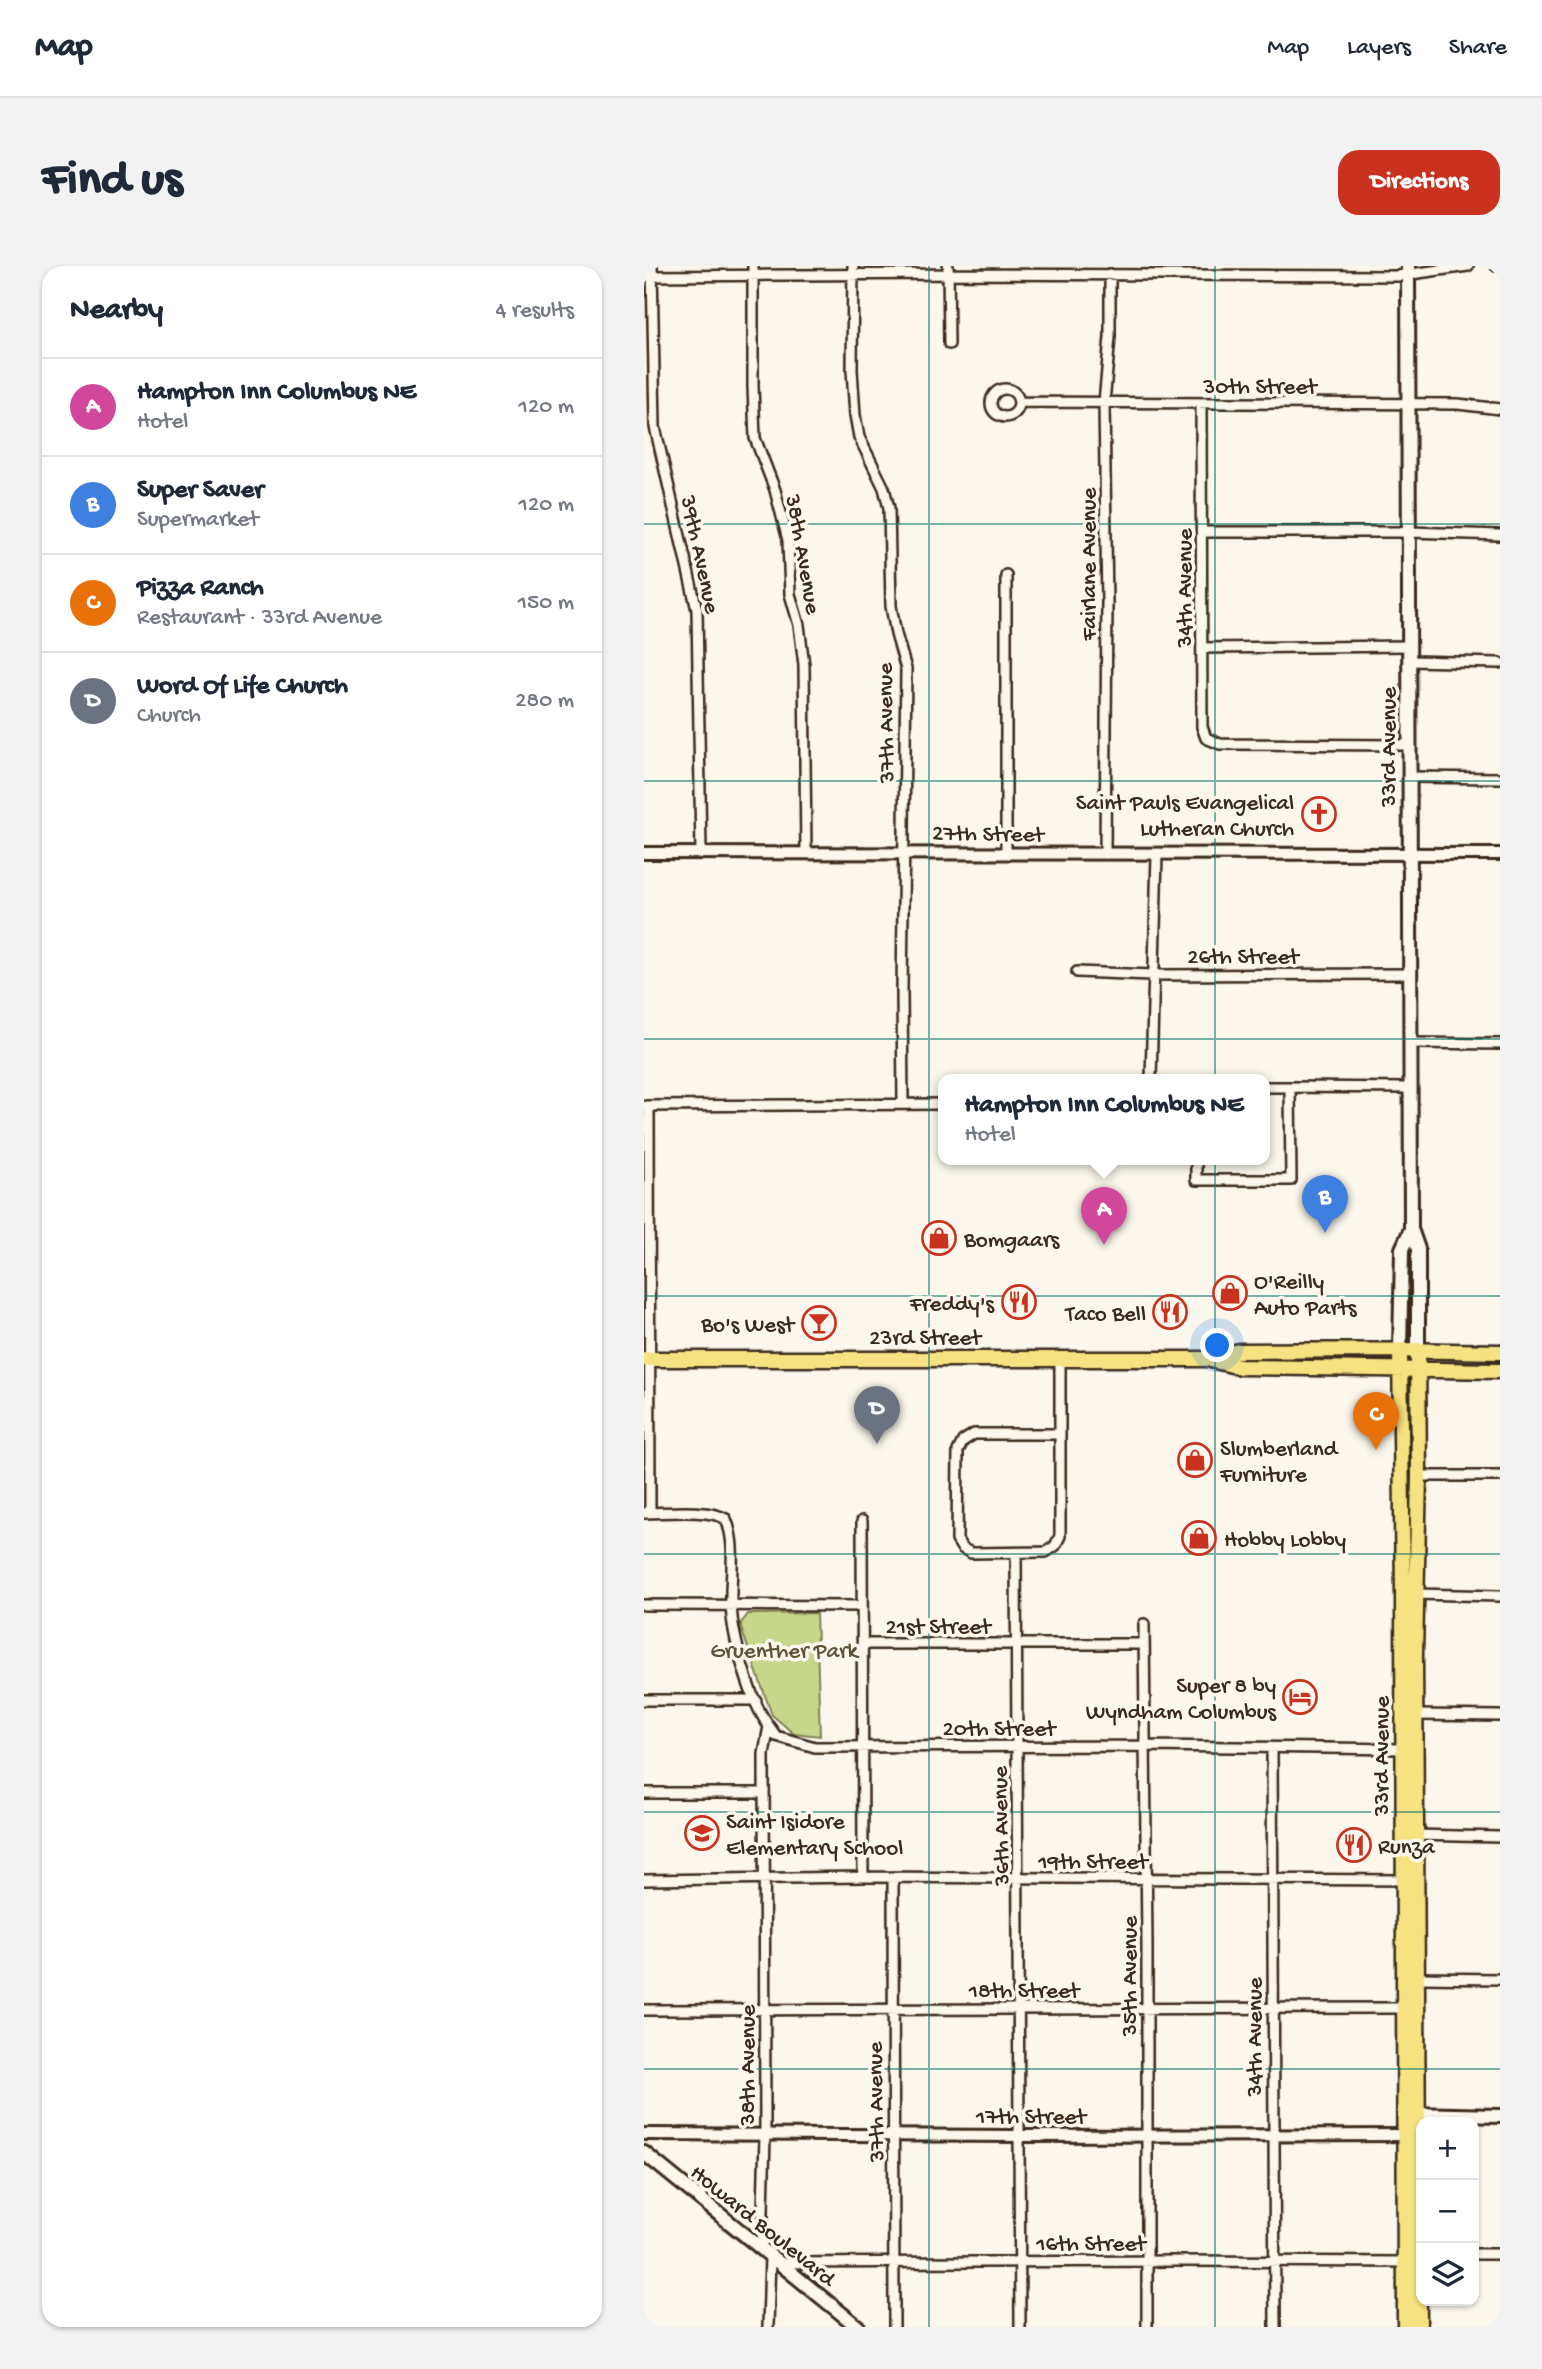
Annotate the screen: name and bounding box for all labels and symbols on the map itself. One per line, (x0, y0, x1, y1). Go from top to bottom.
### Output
street label: 30th Street (1202, 375, 1318, 402)
street label: Fairlane Avenue (1077, 486, 1104, 641)
street label: 39th Avenue (673, 492, 724, 617)
street label: 38th Avenue (778, 492, 826, 618)
street label: 34th Avenue (1173, 527, 1200, 649)
street label: 37th Avenue (873, 661, 902, 784)
street label: 33rd Avenue (1377, 686, 1404, 808)
place label: Saint Pauls Evangelical Lutheran Church (1076, 791, 1294, 844)
church icon: Saint Pauls Evangelical Lutheran Church (1300, 795, 1338, 833)
street label: 27th Street (932, 821, 1046, 850)
street label: 26th Street (1187, 945, 1300, 972)
pin: B (1302, 1175, 1348, 1233)
pin: A (1081, 1187, 1127, 1245)
shop icon: Bomgaars (920, 1219, 958, 1257)
place label: Bomgaars (963, 1228, 1060, 1255)
place label: O'Reilly Auto Parts (1254, 1270, 1357, 1323)
shop icon: O'Reilly Auto Parts (1211, 1274, 1249, 1312)
restaurant icon: Freddy's (1000, 1283, 1038, 1321)
place label: Freddy's (909, 1292, 995, 1319)
restaurant icon: Taco Bell (1151, 1293, 1189, 1331)
place label: Taco Bell (1063, 1302, 1146, 1329)
bar icon: Bo's West (800, 1304, 838, 1342)
place label: Bo's West (700, 1313, 796, 1340)
street label: 23rd Street (869, 1326, 982, 1353)
your location (1200, 1328, 1234, 1362)
pin: D (854, 1386, 900, 1444)
pin: C (1353, 1392, 1399, 1450)
place label: Slumberland Furniture (1219, 1437, 1339, 1490)
shop icon: Slumberland Furniture (1176, 1441, 1214, 1479)
shop icon: Hobby Lobby (1180, 1519, 1218, 1557)
place label: Hobby Lobby (1224, 1528, 1346, 1555)
street label: 21st Street (885, 1615, 992, 1642)
park label: Gruenther Park (710, 1639, 860, 1666)
place label: Super 8 by Wyndham Columbus (1086, 1674, 1277, 1727)
hotel icon: Super 8 by Wyndham Columbus (1281, 1678, 1319, 1716)
street label: 33rd Avenue (1370, 1695, 1397, 1817)
street label: 20th Street (943, 1717, 1057, 1744)
street label: 36th Avenue (988, 1765, 1017, 1887)
place label: Saint Isidore Elementary School (726, 1810, 903, 1863)
school or university icon: Saint Isidore Elementary School (683, 1814, 721, 1852)
restaurant icon: Runza (1335, 1826, 1373, 1864)
place label: Runza (1378, 1835, 1436, 1862)
street label: 19th Street (1037, 1850, 1149, 1877)
street label: 35th Avenue (1118, 1915, 1145, 2037)
street label: 34th Avenue (1243, 1976, 1270, 2098)
street label: 18th Street (968, 1979, 1081, 2006)
street label: 38th Avenue (736, 2003, 763, 2126)
street label: 37th Avenue (863, 2040, 892, 2163)
street label: 17th Street (975, 2105, 1087, 2132)
street label: Howard Boulevard (684, 2160, 841, 2294)
street label: 16th Street (1035, 2232, 1147, 2259)

